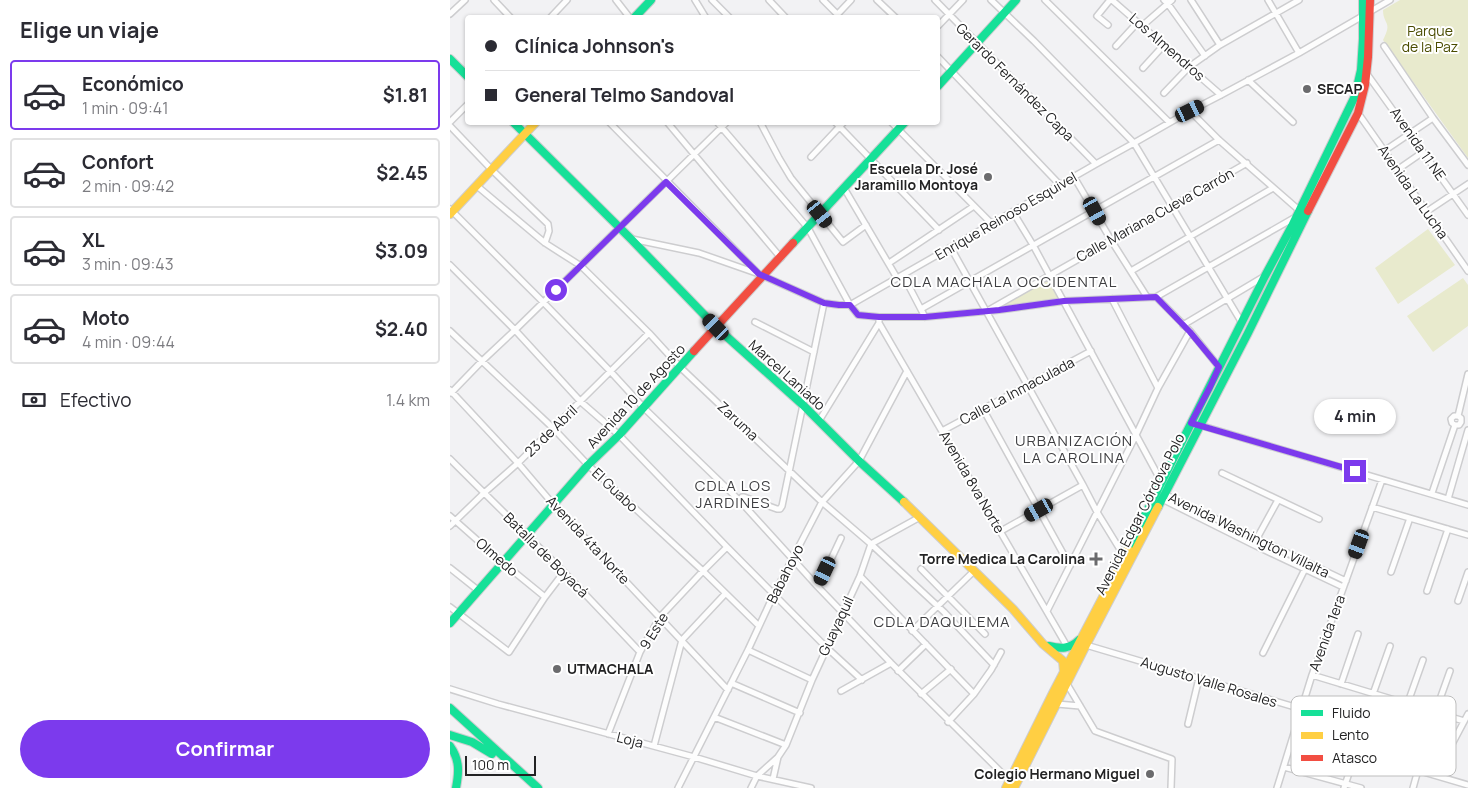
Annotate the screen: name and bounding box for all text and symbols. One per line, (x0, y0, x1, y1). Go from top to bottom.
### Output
street label: Los Almendros (1125, 8, 1209, 85)
text: Elige un viaje (20, 15, 159, 45)
street label: Gerardo Fernández Capa (952, 18, 1079, 145)
park label: Parque de la Paz (1402, 21, 1458, 56)
text: Clínica Johnson's (515, 33, 674, 59)
text: Económico (82, 71, 184, 97)
icon: car (22, 73, 67, 118)
place label: SECAP (1317, 79, 1362, 98)
text: $1.81 (383, 82, 428, 108)
text: General Telmo Sandoval (515, 82, 734, 108)
marker: SECAP (1301, 83, 1313, 95)
text: 1 min · 09:41 (82, 97, 168, 119)
car (1173, 98, 1206, 124)
street label: Avenida 11 NE (1386, 104, 1451, 184)
street label: Avenida La Lucha (1374, 141, 1453, 242)
text: Confort (82, 149, 154, 175)
icon: car (22, 151, 67, 196)
place label: Escuela Dr. José Jaramillo Montoya (855, 159, 978, 194)
text: $2.45 (376, 160, 428, 186)
street label: Calle Mariana Cueva Carrón (1072, 163, 1237, 266)
street label: Enrique Reinoso Esquivel (931, 167, 1080, 264)
marker: Escuela Dr. José Jaramillo Montoya (982, 171, 994, 183)
text: 2 min · 09:42 (82, 175, 174, 197)
car (1081, 194, 1108, 228)
car (804, 198, 835, 230)
text: XL (82, 227, 105, 253)
icon: car (22, 229, 67, 274)
text: $3.09 (375, 238, 428, 264)
text: 3 min · 09:43 (82, 253, 174, 275)
district label: CDLA MACHALA OCCIDENTAL (891, 271, 1117, 292)
route start (545, 279, 567, 301)
text: Moto (82, 305, 129, 331)
icon: car (22, 307, 67, 352)
car (700, 311, 731, 343)
text: $2.40 (375, 316, 428, 342)
text: 4 min · 09:44 (82, 331, 175, 353)
street label: Marcel Laniado (745, 335, 830, 414)
street label: Avenida 10 de Agosto (582, 339, 689, 452)
street label: Calle La Inmaculada (956, 352, 1077, 429)
icon: cash (20, 386, 48, 414)
text: Efectivo (60, 387, 131, 413)
text: 1.4 km (386, 389, 430, 411)
street label: Zaruma (714, 397, 763, 444)
callout: 4 min (1314, 398, 1396, 434)
street label: 23 de Abril (520, 401, 581, 461)
text: 4 min (1334, 405, 1376, 427)
street label: Avenida 8va Norte (935, 427, 1010, 536)
district label: URBANIZACIÓN LA CAROLINA (1015, 430, 1133, 468)
street label: Avenida Edgar Córdova Polo (1091, 430, 1189, 598)
route end (1344, 460, 1366, 482)
street label: El Guabo (588, 463, 643, 516)
district label: CDLA LOS JARDINES (695, 475, 771, 513)
street label: Avenida Washington Villalta (1166, 487, 1333, 582)
street label: Avenida 4ta Norte (542, 491, 634, 588)
car (1022, 496, 1055, 524)
street label: Batalla de Boyacá (500, 508, 593, 601)
car (1346, 527, 1371, 561)
street label: Olmedo (472, 533, 522, 580)
street label: Babahoyo (762, 541, 808, 607)
place label: Torre Medica La Carolina (919, 549, 1085, 568)
marker: Torre Medica La Carolina (1089, 552, 1103, 566)
car (811, 554, 838, 588)
street label: Avenida 1era (1304, 592, 1349, 674)
street label: Guayaquil (814, 593, 858, 659)
street label: 9 Este (635, 609, 672, 653)
district label: CDLA DAQUILEMA (873, 611, 1011, 632)
street label: Augusto Valle Rosales (1139, 652, 1280, 711)
place label: UTMACHALA (567, 659, 654, 678)
marker: UTMACHALA (551, 663, 563, 675)
legend (1291, 696, 1456, 776)
text: Fluido (1332, 703, 1370, 722)
button: Confirmar (20, 720, 430, 778)
text: Lento (1332, 725, 1369, 744)
street label: Loja (615, 727, 645, 752)
text: Atasco (1332, 748, 1377, 767)
scale bar (465, 753, 536, 776)
text: 100 m (472, 755, 509, 774)
place label: Colegio Hermano Miguel (974, 764, 1140, 783)
marker: Colegio Hermano Miguel (1144, 768, 1156, 780)

